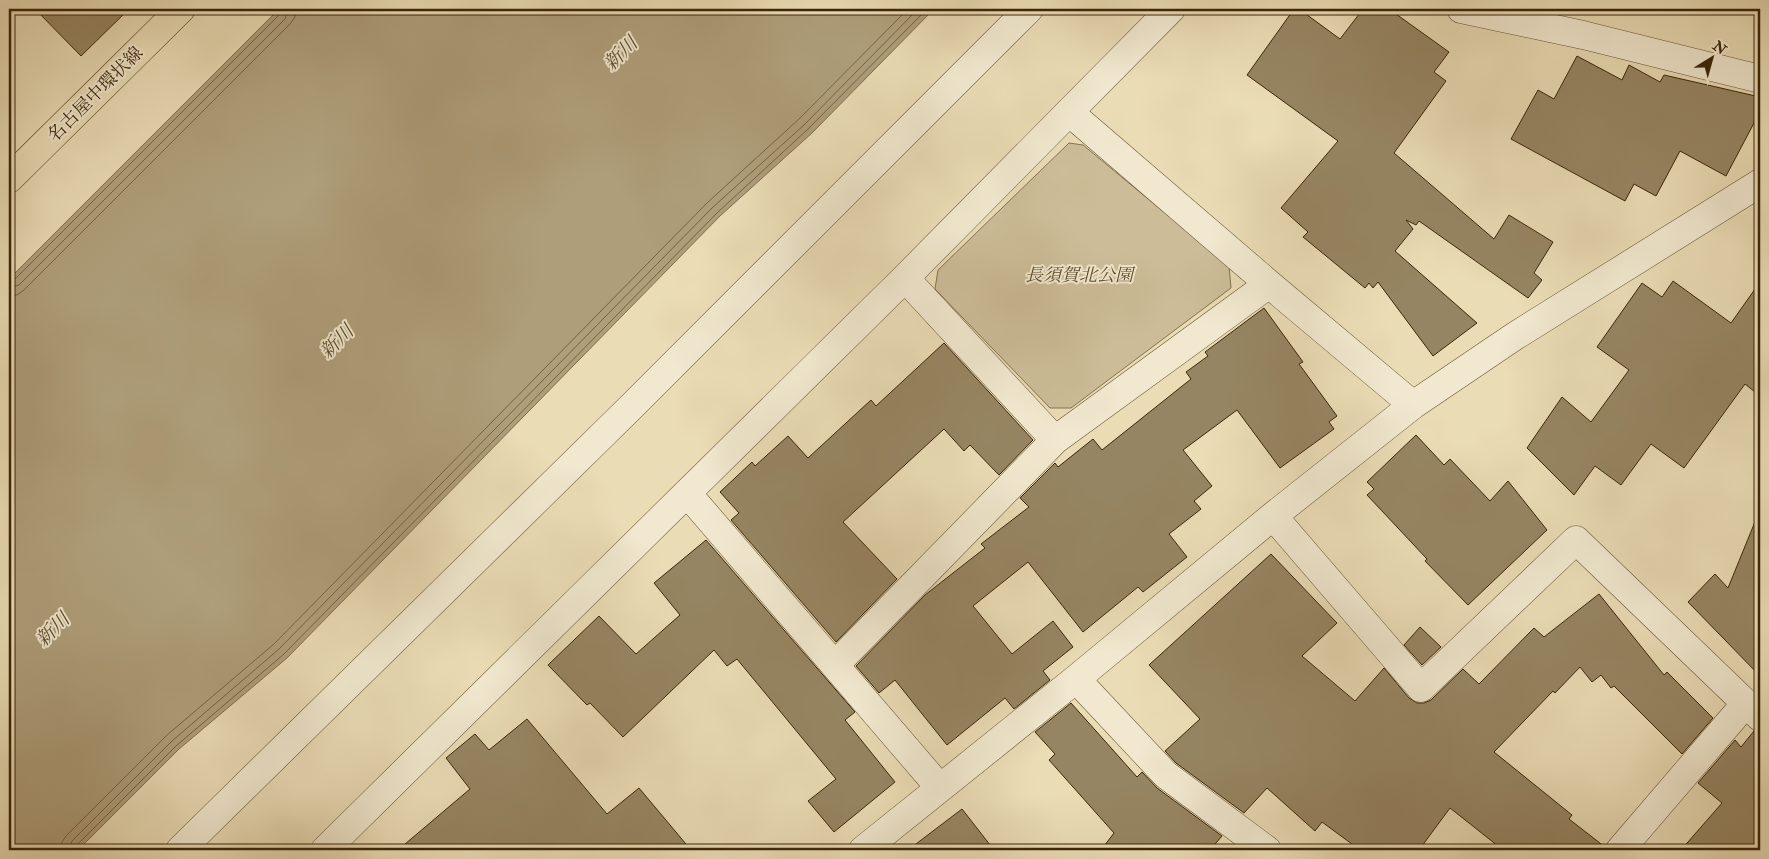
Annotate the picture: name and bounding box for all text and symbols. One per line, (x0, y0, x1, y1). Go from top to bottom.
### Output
water label: 新川 (599, 30, 644, 76)
north arrow (1686, 32, 1736, 82)
text: N (1709, 37, 1730, 59)
street label: 名古屋中環状線 (43, 42, 148, 147)
park label: 長須賀北公園 (1025, 264, 1136, 287)
water label: 新川 (315, 318, 360, 364)
water label: 新川 (31, 606, 76, 652)

